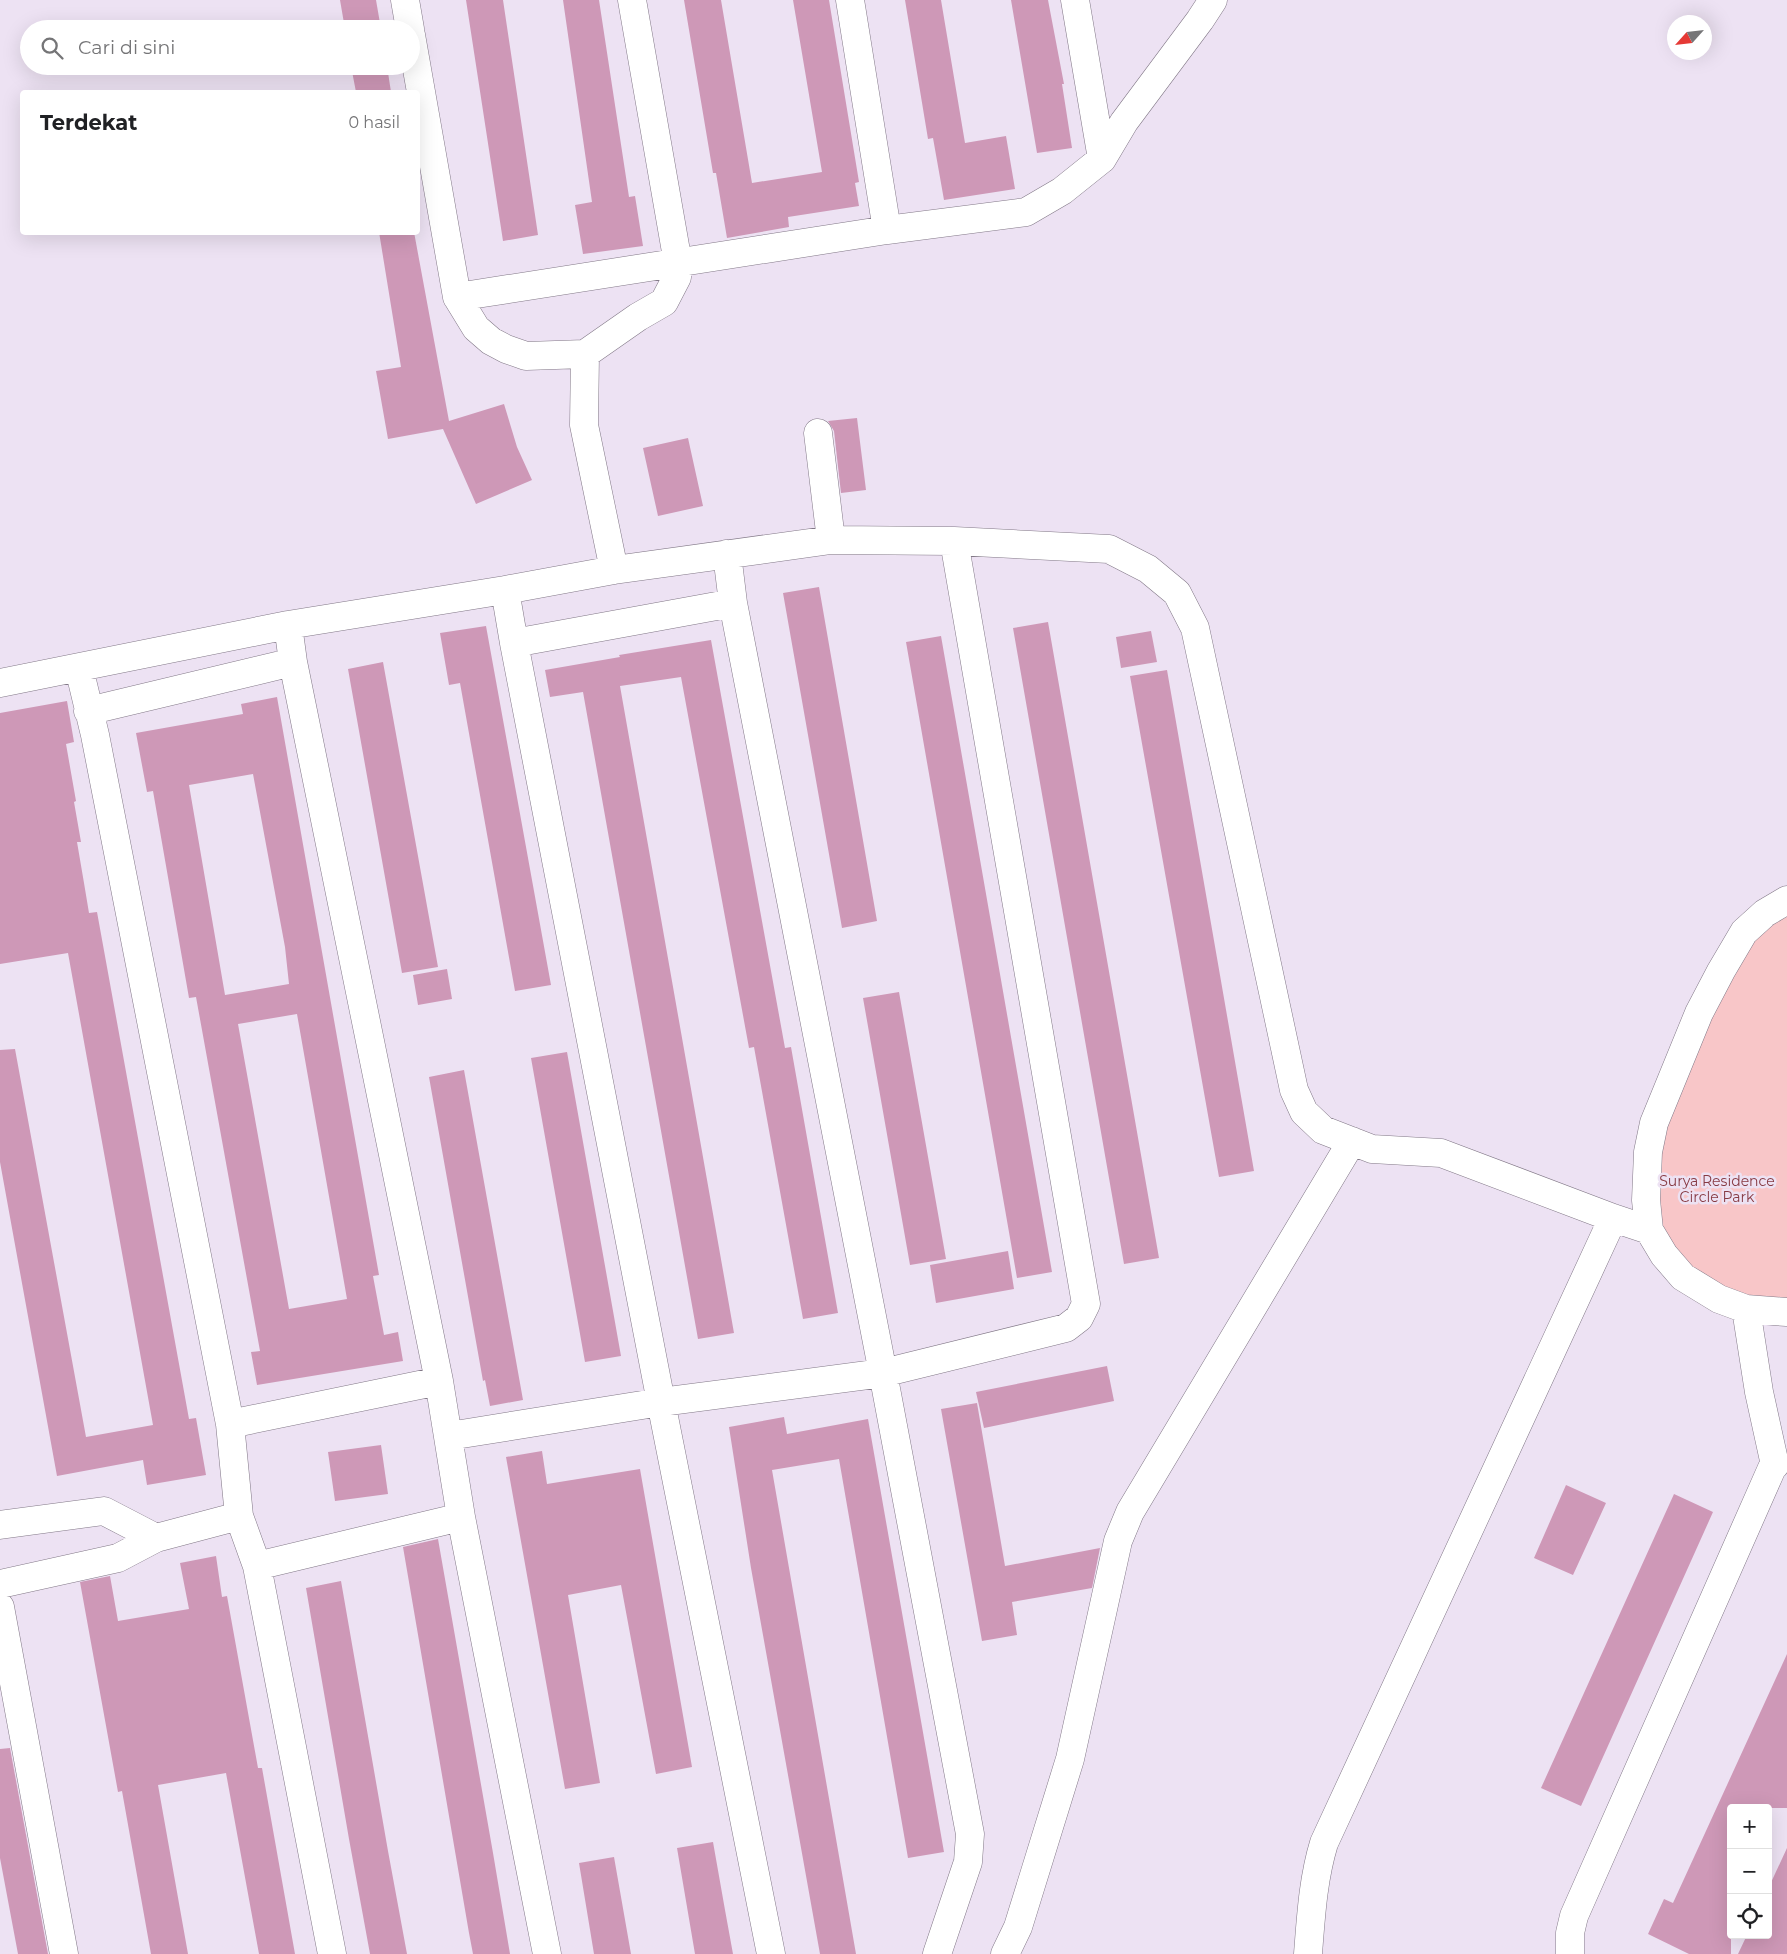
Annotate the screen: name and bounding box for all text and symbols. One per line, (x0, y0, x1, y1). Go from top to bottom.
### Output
north arrow (1667, 15, 1712, 60)
search box (20, 20, 420, 75)
icon: search (38, 34, 66, 62)
text: Cari di sini (78, 36, 175, 59)
text: Terdekat (40, 110, 137, 135)
text: 0 hasil (349, 113, 400, 132)
park label: Surya Residence Circle Park (1659, 1172, 1775, 1206)
map controls (1727, 1804, 1772, 1939)
button: + (1727, 1804, 1772, 1849)
button: − (1727, 1849, 1772, 1894)
button: locate (1727, 1894, 1772, 1939)

